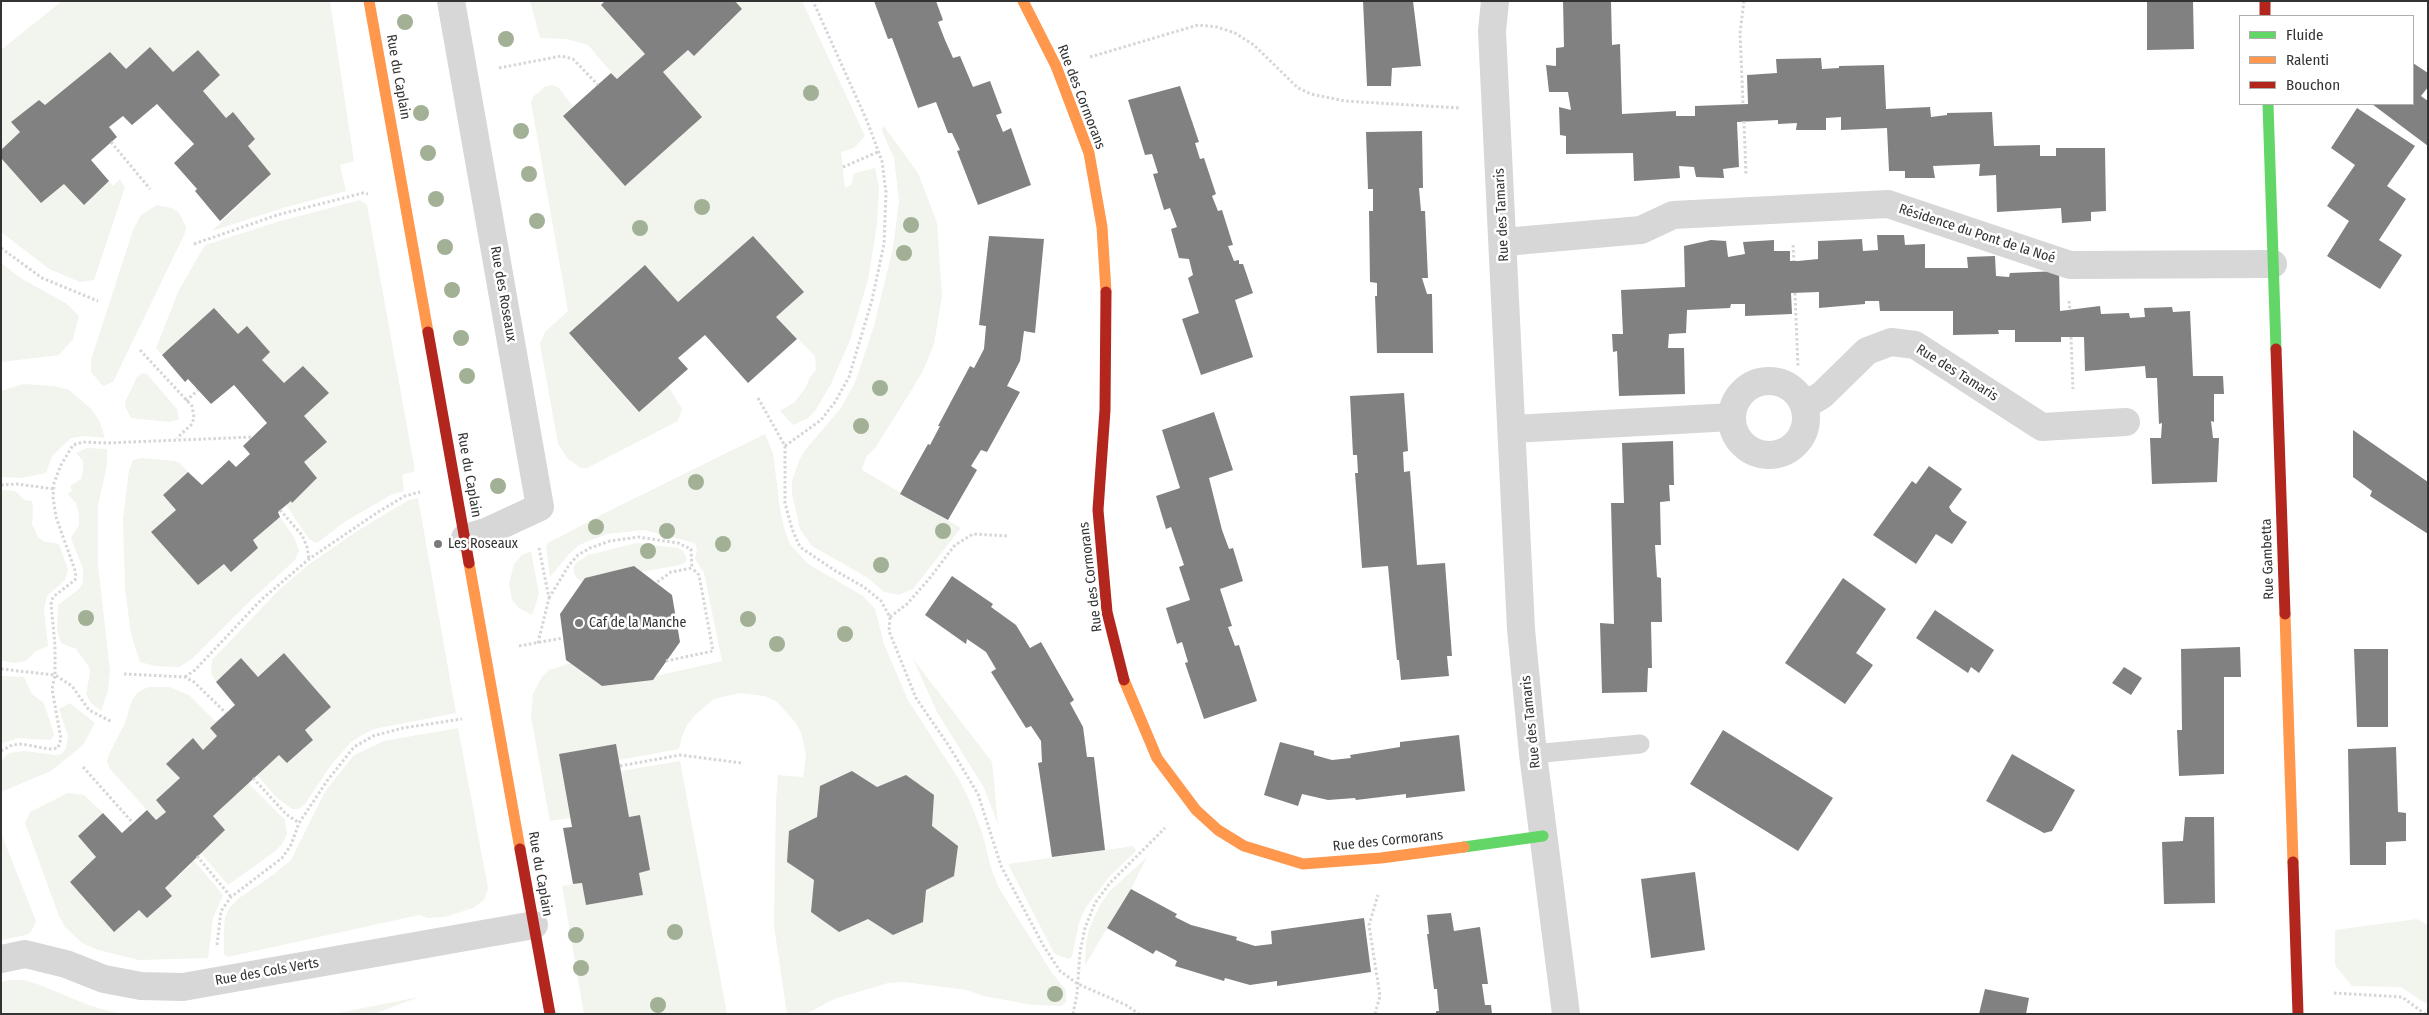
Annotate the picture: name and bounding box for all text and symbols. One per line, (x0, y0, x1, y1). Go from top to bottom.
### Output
legend (2239, 15, 2414, 105)
text: Fluide (2286, 26, 2323, 44)
street label: Rue du Caplain (382, 33, 414, 121)
street label: Rue des Cormorans (1053, 42, 1109, 152)
text: Ralenti (2286, 51, 2329, 69)
text: Bouchon (2286, 76, 2340, 94)
street label: Rue des Tamaris (1491, 168, 1513, 262)
street label: Résidence du Pont de la Noé (1897, 201, 2057, 267)
street label: Rue des Roseaux (486, 245, 520, 343)
street label: Rue des Tamaris (1913, 341, 2001, 405)
street label: Rue du Caplain (453, 431, 485, 519)
street label: Rue Gambetta (2258, 518, 2278, 600)
street label: Rue des Cormorans (1076, 521, 1106, 633)
place label: Les Roseaux (448, 536, 518, 552)
marker: Les Roseaux (432, 538, 444, 550)
place label: Caf de la Manche (589, 615, 686, 631)
marker: Caf de la Manche (573, 617, 585, 629)
street label: Rue des Tamaris (1518, 675, 1544, 769)
street label: Rue des Cormorans (1332, 827, 1444, 855)
street label: Rue du Caplain (524, 830, 556, 918)
street label: Rue des Cols Verts (214, 955, 320, 989)

